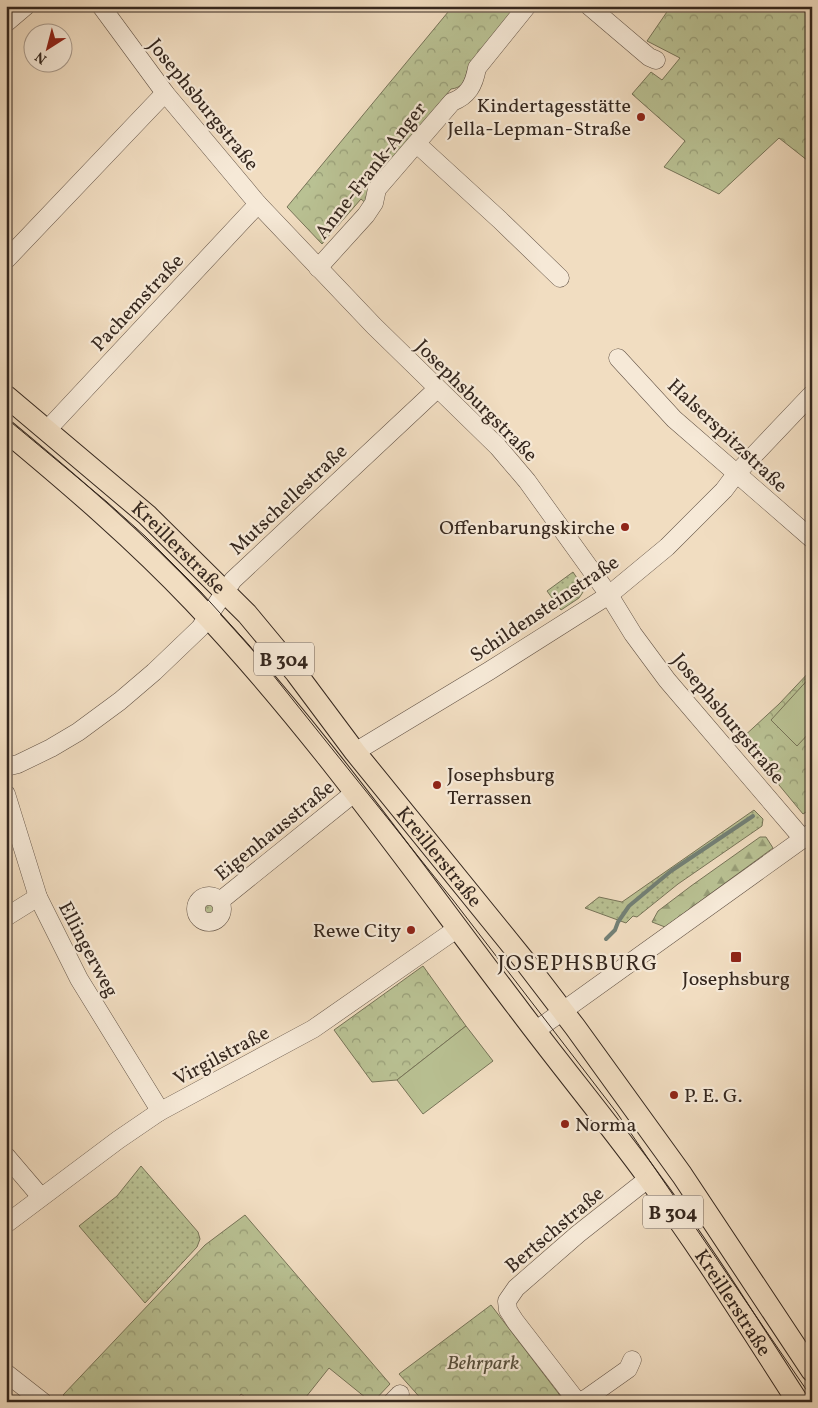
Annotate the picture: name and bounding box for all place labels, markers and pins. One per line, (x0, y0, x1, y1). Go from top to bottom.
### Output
place label: Kindertagesstätte Jella-Lepman-Straße (447, 93, 631, 144)
marker: Kindertagesstätte Jella-Lepman-Straße (635, 111, 647, 123)
place label: Offenbarungskirche (439, 515, 615, 543)
marker: Offenbarungskirche (619, 521, 631, 533)
place label: Josephsburg Terrassen (447, 762, 555, 813)
marker: Josephsburg Terrassen (431, 779, 443, 791)
place label: Rewe City (313, 918, 401, 946)
marker: Rewe City (405, 924, 417, 936)
marker: Josephsburg (729, 950, 743, 964)
place label: Josephsburg (682, 966, 790, 994)
place label: P. E. G. (684, 1083, 742, 1111)
marker: P. E. G. (668, 1089, 680, 1101)
place label: Norma (575, 1112, 637, 1140)
marker: Norma (559, 1118, 571, 1130)

